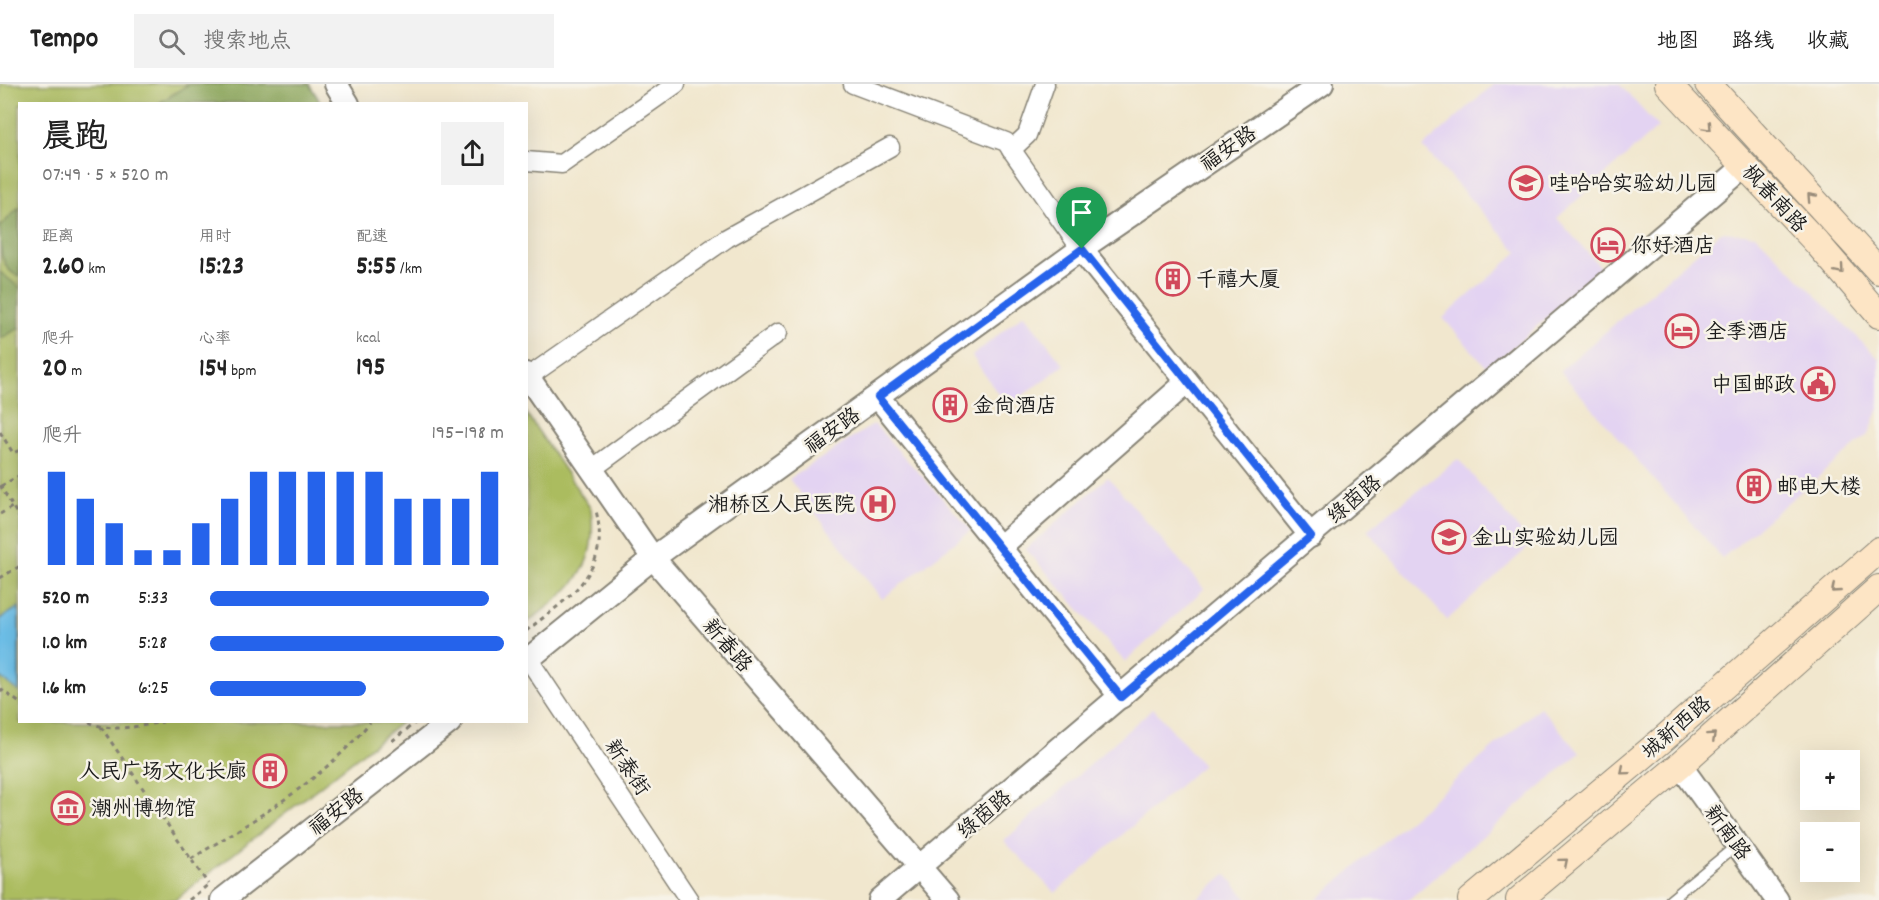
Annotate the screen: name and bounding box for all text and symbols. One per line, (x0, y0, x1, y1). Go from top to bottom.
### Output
search box (134, 14, 554, 68)
text: Tempo (30, 21, 98, 61)
icon: search (155, 25, 188, 58)
text: 搜索地点 (203, 27, 291, 58)
text: 地图 (1657, 28, 1699, 58)
text: 路线 (1732, 28, 1774, 58)
text: 收藏 (1807, 28, 1849, 58)
text: 晨跑 (42, 116, 108, 163)
street label: 福安路 (1195, 120, 1264, 181)
one-way arrow (1701, 120, 1712, 131)
button: share (441, 122, 504, 185)
street label: 枫春南路 (1733, 159, 1812, 241)
text: 07:49 · 5 × 520 m (42, 162, 169, 190)
school or university icon: 哇哈哈实验幼儿园 (1508, 165, 1544, 201)
place label: 哇哈哈实验幼儿园 (1549, 171, 1717, 201)
pin (1056, 187, 1107, 249)
one-way arrow (1807, 193, 1818, 204)
icon: arrive (1065, 196, 1098, 229)
text: 距离 (42, 226, 74, 249)
text: 用时 (199, 226, 231, 249)
text: 配速 (356, 226, 388, 249)
hotel icon: 你好酒店 (1590, 227, 1626, 263)
place label: 你好酒店 (1631, 233, 1715, 263)
text: 2.60 (42, 249, 85, 286)
text: 15:23 (199, 249, 244, 286)
text: 5:55 (356, 249, 396, 286)
text: km (85, 258, 106, 281)
text: /km (396, 258, 422, 281)
building icon: 千禧大厦 (1155, 261, 1191, 297)
one-way arrow (1833, 263, 1844, 274)
place label: 千禧大厦 (1196, 267, 1280, 297)
hotel icon: 全季酒店 (1664, 313, 1700, 349)
place label: 全季酒店 (1705, 319, 1789, 349)
text: kcal (356, 327, 380, 350)
text: 爬升 (42, 328, 74, 351)
text: 心率 (199, 328, 231, 351)
text: 195 (356, 350, 386, 387)
text: 20 (42, 351, 68, 388)
text: 154 (199, 351, 228, 388)
text: m (68, 360, 82, 383)
text: bpm (228, 360, 257, 383)
public building icon: 中国邮政 (1800, 366, 1836, 402)
place label: 中国邮政 (1711, 372, 1795, 402)
building icon: 金尚酒店 (932, 387, 968, 423)
place label: 金尚酒店 (973, 393, 1057, 423)
street label: 福安路 (799, 402, 868, 463)
text: 195–198 m (431, 420, 504, 448)
text: 爬升 (42, 423, 82, 451)
building icon: 邮电大楼 (1736, 468, 1772, 504)
street label: 绿茵路 (1322, 470, 1390, 533)
place label: 邮电大楼 (1777, 474, 1861, 504)
hospital icon: 湘桥区人民医院 (860, 486, 896, 522)
place label: 湘桥区人民医院 (708, 492, 855, 522)
school or university icon: 金山实验幼儿园 (1431, 519, 1467, 555)
place label: 金山实验幼儿园 (1472, 525, 1619, 555)
one-way arrow (1831, 582, 1842, 593)
text: 520 m (42, 585, 89, 613)
text: 5:33 (138, 585, 168, 613)
street label: 新春路 (694, 613, 758, 681)
text: 1.0 km (42, 630, 87, 658)
text: 5:28 (138, 630, 167, 658)
text: 1.6 km (42, 675, 86, 703)
text: 6:25 (138, 675, 169, 703)
street label: 城新西路 (1636, 690, 1720, 768)
one-way arrow (1705, 732, 1716, 743)
street label: 新泰街 (595, 734, 656, 803)
map controls (1800, 750, 1860, 882)
button: + (1800, 750, 1860, 810)
building icon: 人民广场文化长廊 (252, 753, 288, 789)
place label: 人民广场文化长廊 (79, 759, 247, 789)
one-way arrow (1620, 764, 1631, 775)
street label: 福安路 (304, 782, 372, 845)
street label: 绿茵路 (952, 785, 1020, 848)
museum icon: 潮州博物馆 (50, 790, 86, 826)
place label: 潮州博物馆 (91, 796, 196, 826)
street label: 新南路 (1695, 799, 1756, 868)
button: − (1800, 822, 1860, 882)
one-way arrow (1557, 859, 1568, 870)

